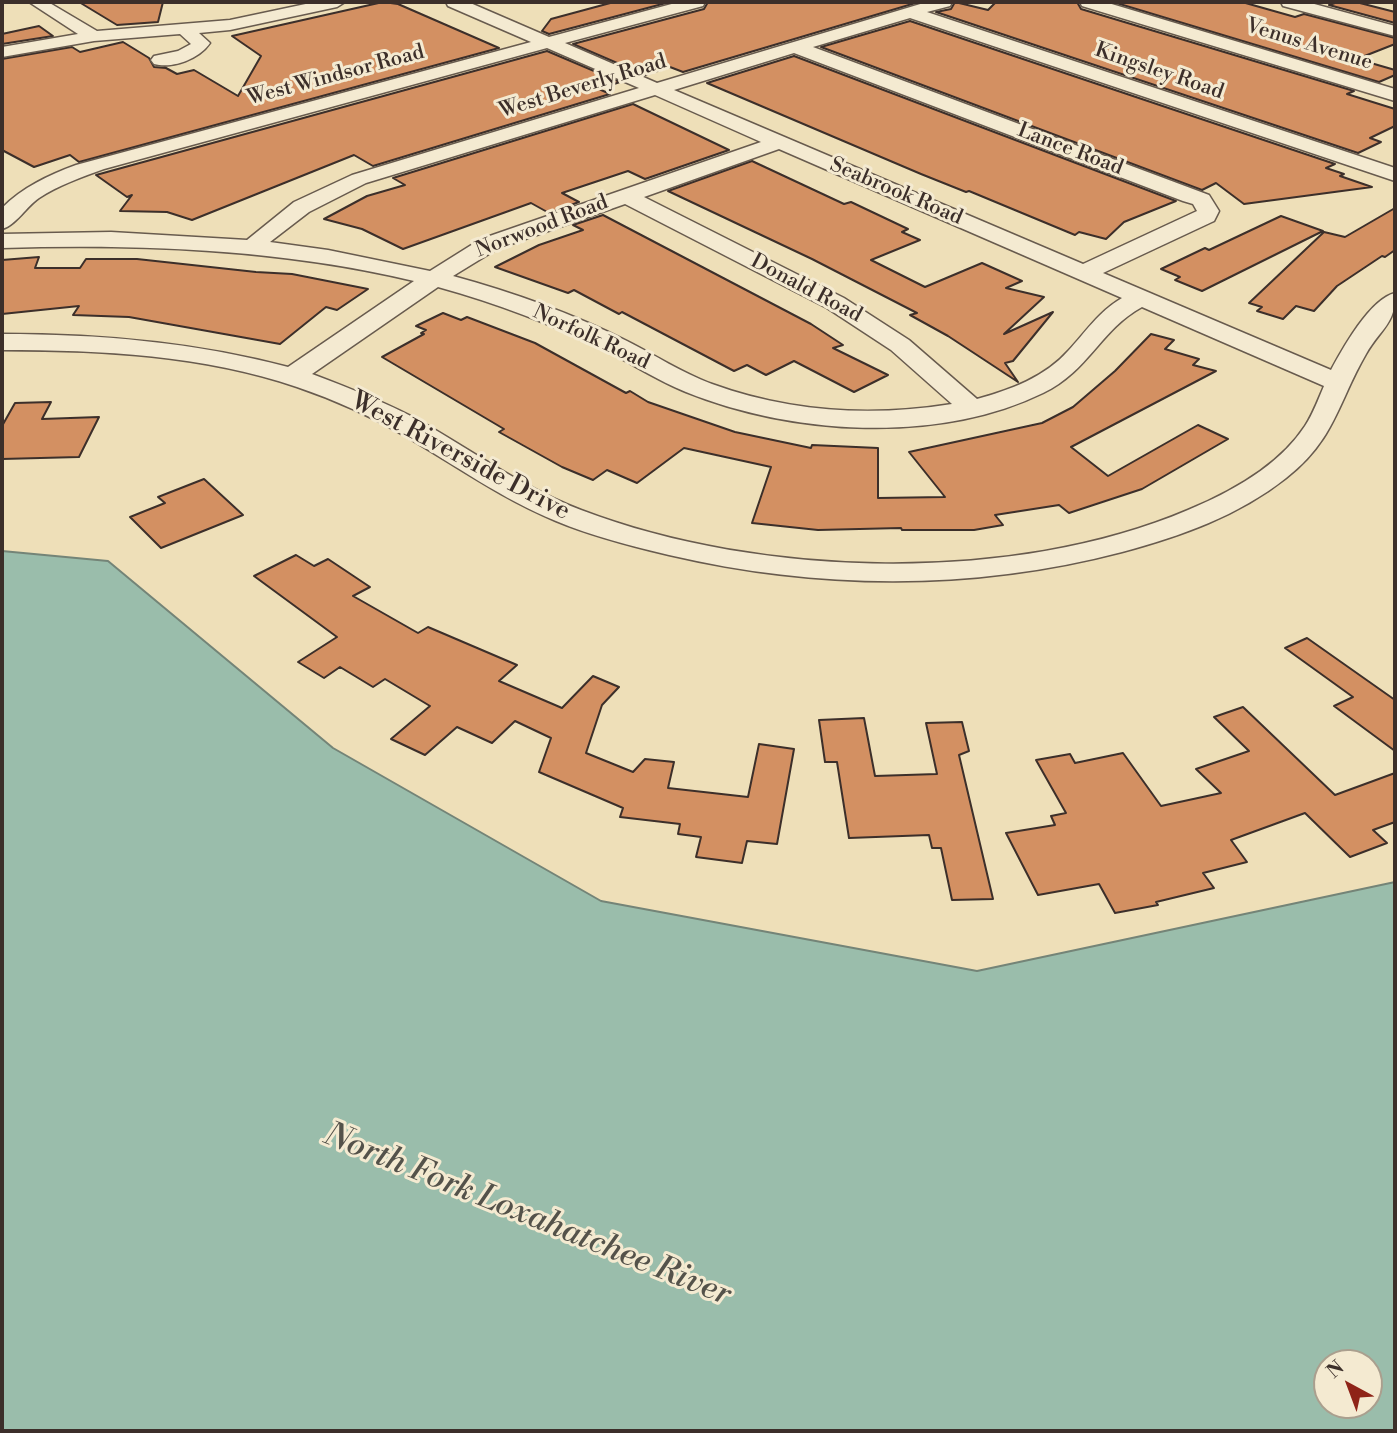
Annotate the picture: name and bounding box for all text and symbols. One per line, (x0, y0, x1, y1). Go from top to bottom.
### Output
street label: Venus Avenue (1243, 14, 1375, 76)
street label: Kingsley Road (1091, 38, 1227, 106)
street label: West Windsor Road (245, 40, 427, 112)
street label: West Beverly Road (496, 50, 670, 124)
street label: Lance Road (1014, 118, 1126, 182)
street label: Seabrook Road (826, 153, 966, 231)
street label: Norwood Road (472, 190, 612, 264)
street label: Donald Road (746, 249, 866, 329)
street label: Norfolk Road (529, 300, 653, 376)
street label: West Riverside Drive (345, 386, 575, 528)
water label: North Fork Loxahatchee River (318, 1116, 736, 1316)
north arrow (1313, 1349, 1383, 1419)
text: N (1322, 1356, 1349, 1384)

